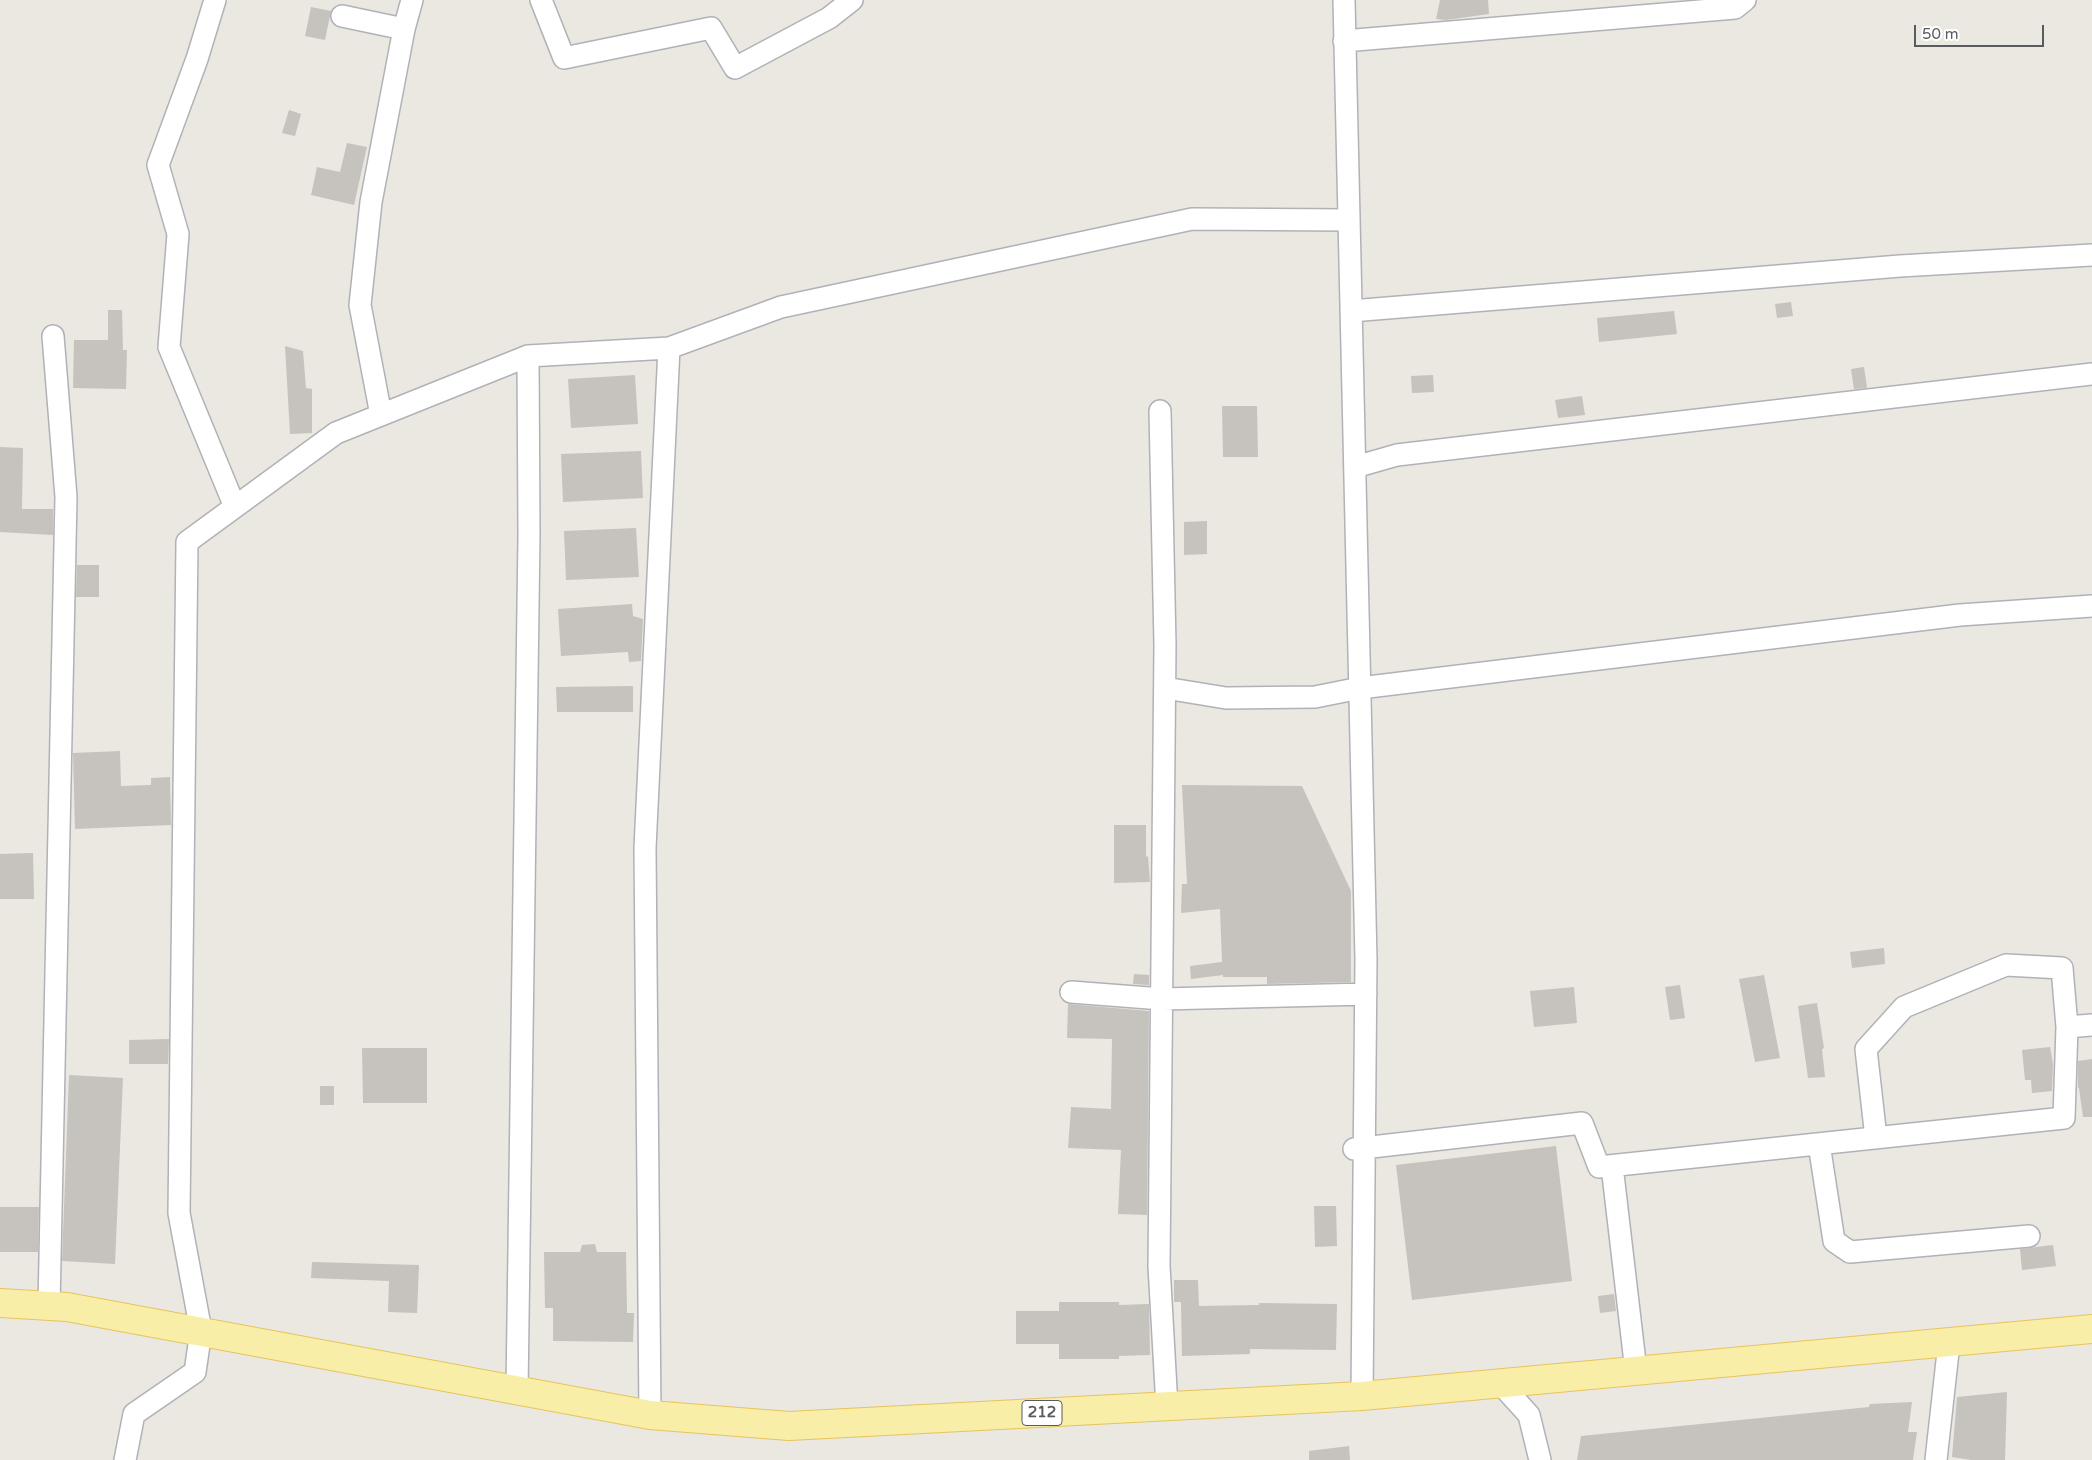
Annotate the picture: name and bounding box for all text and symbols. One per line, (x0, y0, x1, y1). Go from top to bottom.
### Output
scale bar (1917, 15, 2047, 47)
text: 50 m (1922, 25, 1959, 43)
road number: 212 (1022, 1400, 1062, 1426)

